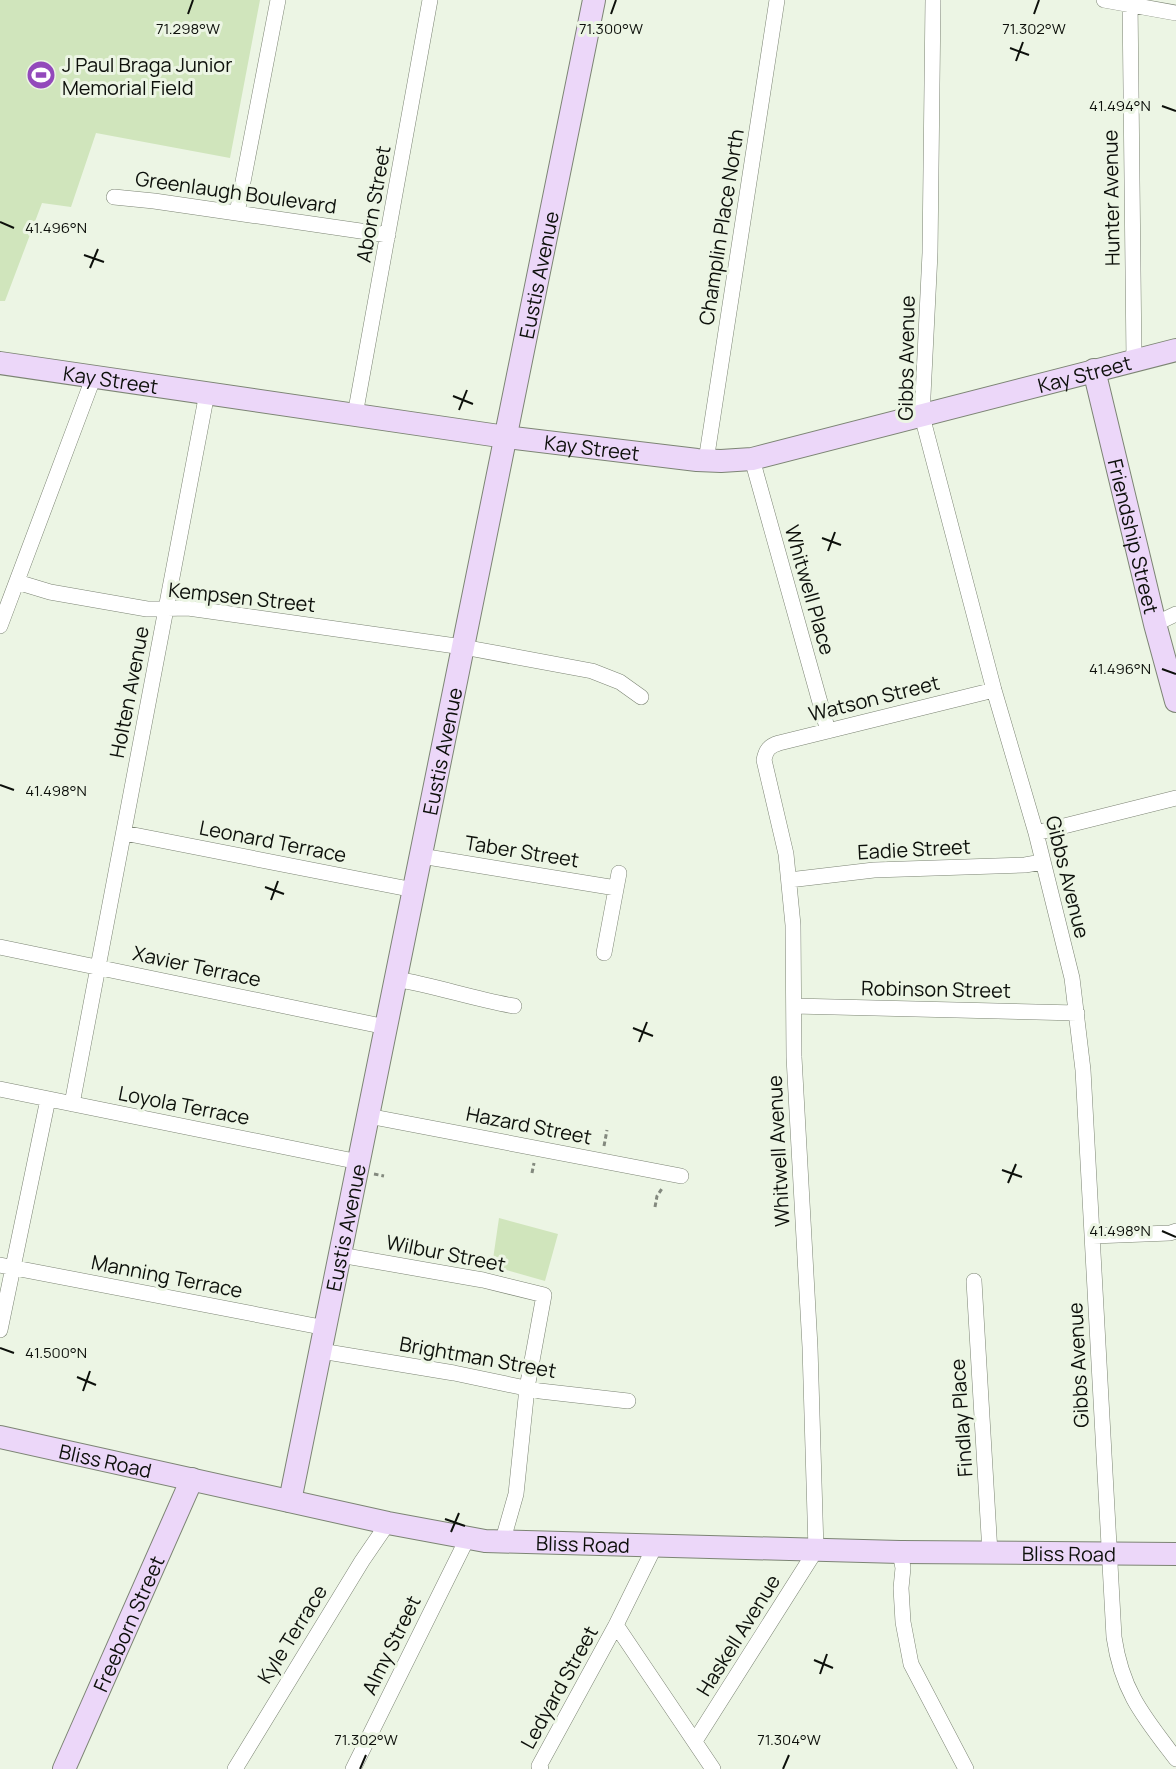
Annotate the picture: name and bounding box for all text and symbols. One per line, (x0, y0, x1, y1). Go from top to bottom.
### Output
text: 71.298°W (156, 18, 220, 39)
text: 71.300°W (579, 18, 643, 39)
text: 71.302°W (1002, 18, 1066, 39)
place label: J Paul Braga Junior Memorial Field (62, 51, 232, 101)
sports icon: J Paul Braga Junior Memorial Field (25, 59, 57, 91)
text: 41.494°N (1089, 95, 1151, 116)
street label: Champlin Place North (692, 127, 750, 327)
street label: Hunter Avenue (1096, 130, 1126, 266)
street label: Aborn Street (349, 143, 397, 265)
street label: Greenlaugh Boulevard (134, 165, 338, 219)
street label: Eustis Avenue (512, 209, 564, 341)
text: 41.496°N (25, 217, 87, 238)
street label: Gibbs Avenue (891, 295, 921, 421)
street label: Kay Street (1035, 349, 1134, 399)
street label: Kay Street (61, 359, 160, 399)
street label: Kay Street (543, 428, 641, 466)
street label: Friendship Street (1102, 456, 1166, 617)
street label: Whitwell Place (779, 522, 841, 658)
street label: Kempsen Street (167, 576, 317, 618)
street label: Holten Avenue (103, 624, 155, 760)
text: 41.496°N (1089, 658, 1151, 679)
street label: Watson Street (806, 669, 942, 727)
street label: Eustis Avenue (416, 685, 468, 817)
text: 41.498°N (25, 780, 87, 801)
street label: Gibbs Avenue (1040, 813, 1096, 941)
street label: Leonard Terrace (197, 814, 349, 868)
street label: Taber Street (463, 829, 581, 873)
street label: Eadie Street (857, 833, 971, 865)
street label: Xavier Terrace (131, 939, 263, 993)
street label: Robinson Street (861, 974, 1011, 1004)
street label: Whitwell Avenue (761, 1075, 795, 1227)
street label: Loyola Terrace (116, 1079, 252, 1131)
street label: Hazard Street (464, 1100, 594, 1150)
street label: Eustis Avenue (319, 1161, 371, 1294)
text: 41.498°N (1089, 1220, 1151, 1241)
street label: Wilbur Street (384, 1228, 508, 1278)
street label: Manning Terrace (89, 1248, 245, 1304)
street label: Gibbs Avenue (1061, 1302, 1095, 1428)
street label: Brightman Street (398, 1330, 558, 1384)
text: 41.500°N (25, 1342, 87, 1363)
street label: Findlay Place (943, 1358, 979, 1478)
street label: Bliss Road (57, 1437, 154, 1484)
street label: Bliss Road (536, 1529, 630, 1558)
street label: Bliss Road (1022, 1539, 1116, 1567)
street label: Freeborn Street (86, 1551, 170, 1696)
street label: Haskell Avenue (690, 1569, 786, 1701)
street label: Kyle Terrace (251, 1580, 333, 1688)
street label: Almy Street (355, 1591, 427, 1699)
street label: Ledyard Street (514, 1621, 604, 1753)
text: 71.302°W (334, 1729, 398, 1750)
text: 71.304°W (757, 1729, 821, 1750)

